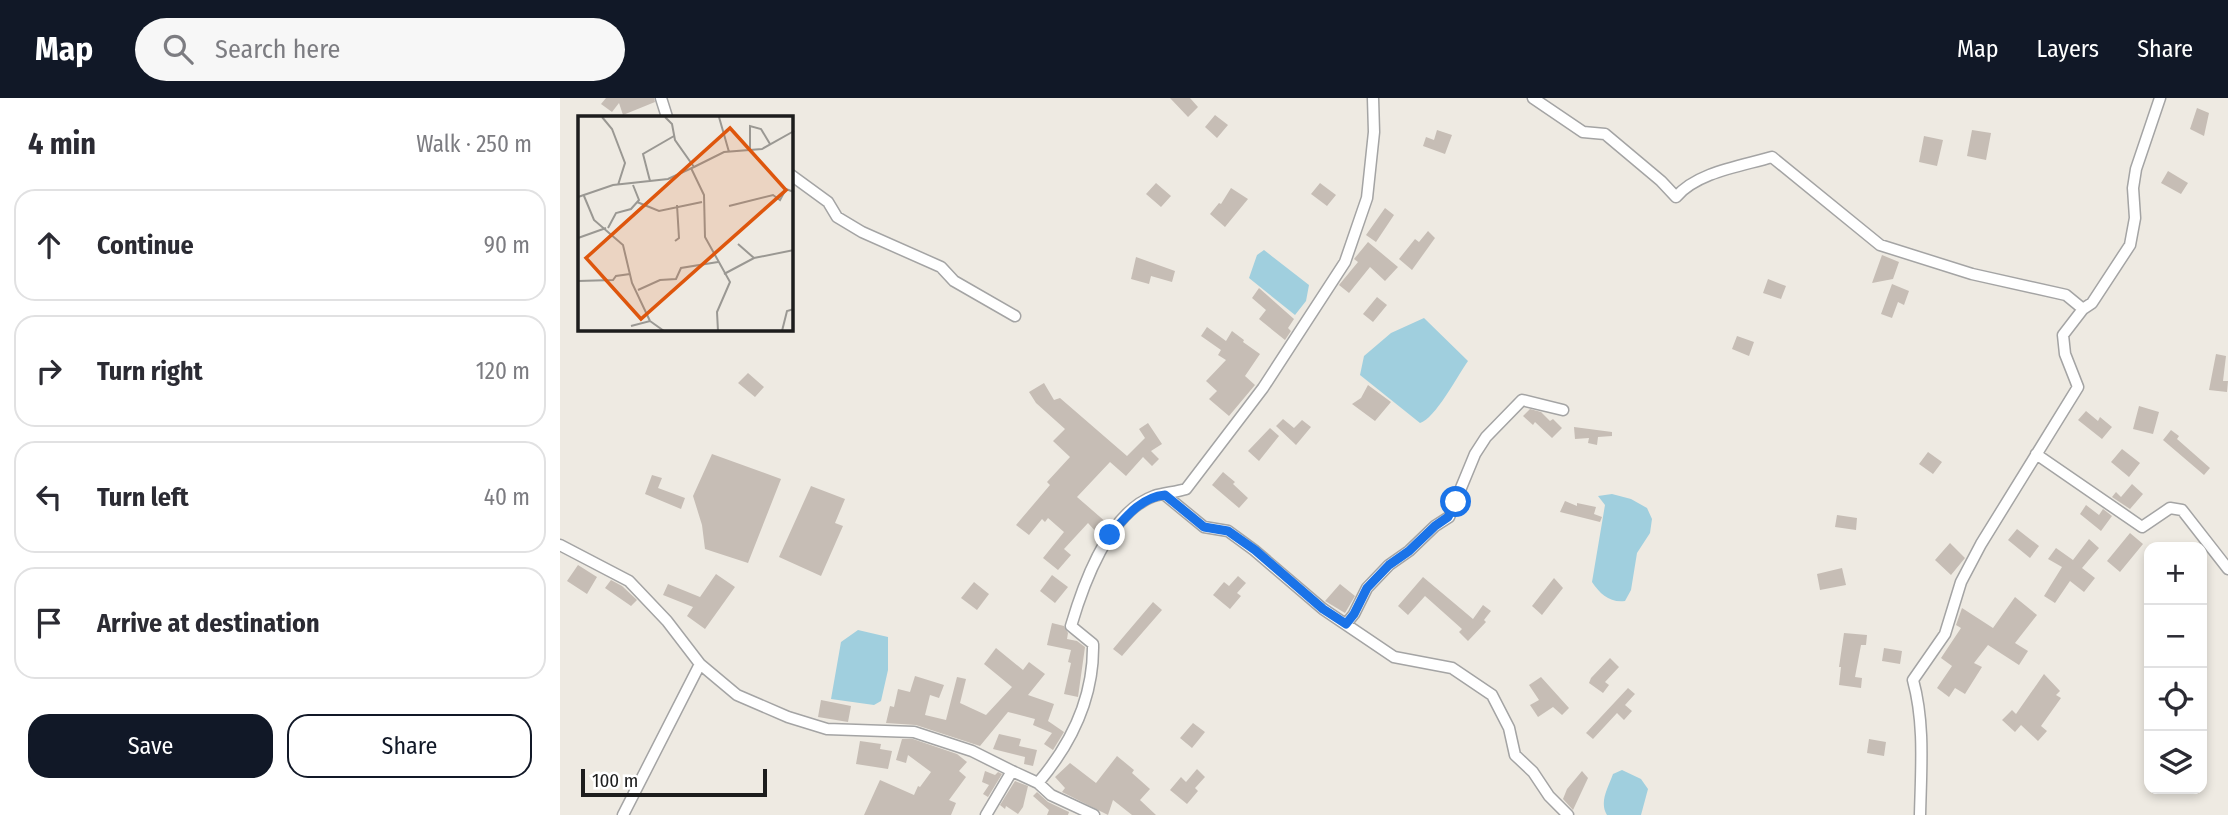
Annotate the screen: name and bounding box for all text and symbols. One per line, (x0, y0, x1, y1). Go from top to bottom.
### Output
search box (135, 18, 625, 81)
text: Map (35, 29, 93, 69)
icon: search (159, 30, 197, 68)
text: Search here (215, 34, 340, 65)
text: Map (1957, 35, 1999, 63)
text: Layers (2037, 35, 2099, 63)
text: Share (2137, 35, 2193, 63)
inset map (578, 116, 793, 331)
text: 4 min (28, 126, 96, 162)
text: Walk · 250 m (416, 130, 532, 158)
icon: ahead (30, 226, 68, 264)
text: Continue (97, 230, 194, 261)
text: 90 m (484, 231, 530, 259)
icon: right (30, 352, 68, 390)
text: Turn right (97, 356, 203, 387)
text: 120 m (476, 357, 530, 385)
icon: left (30, 478, 68, 516)
text: Turn left (97, 482, 189, 513)
text: 40 m (484, 483, 530, 511)
route start (1440, 486, 1471, 517)
route end (1094, 519, 1125, 550)
map controls (2144, 542, 2207, 794)
button: + (2144, 542, 2207, 605)
icon: arrive (30, 604, 68, 642)
button: − (2144, 605, 2207, 668)
text: Arrive at destination (97, 608, 320, 639)
button: locate (2144, 668, 2207, 731)
button: Save (28, 714, 273, 778)
button: Share (287, 714, 532, 778)
button: layers (2144, 731, 2207, 794)
scale bar (581, 766, 766, 798)
text: 100 m (592, 769, 638, 792)

